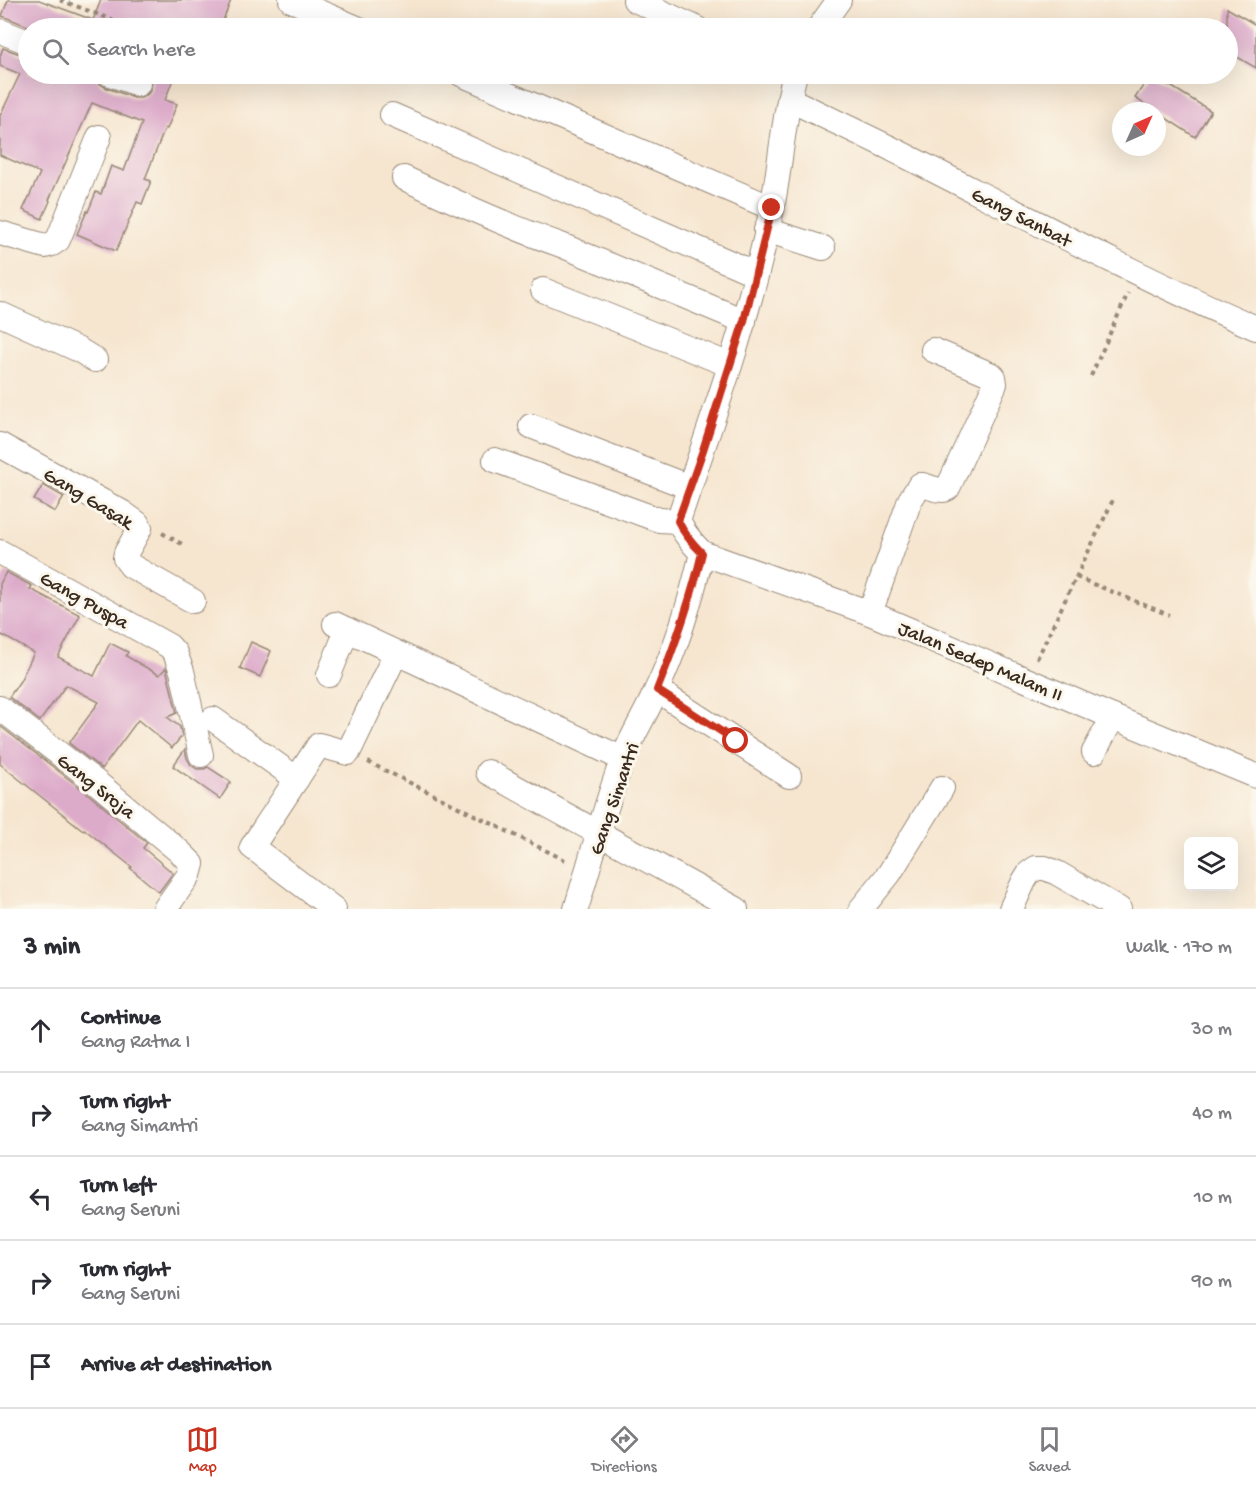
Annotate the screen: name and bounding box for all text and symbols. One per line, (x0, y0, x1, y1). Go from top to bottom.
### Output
search box (18, 18, 1238, 84)
icon: search (39, 35, 72, 68)
text: Search here (87, 38, 195, 64)
north arrow (1112, 102, 1166, 156)
street label: Gang Sanbat (967, 184, 1076, 255)
route end (758, 194, 784, 220)
street label: Gang Gasak (38, 464, 138, 537)
street label: Gang Puspa (35, 568, 133, 636)
street label: Jalan Sedep Malam II (894, 618, 1065, 708)
route start (722, 727, 748, 753)
street label: Gang Simantri (586, 740, 646, 858)
street label: Gang Sroja (51, 750, 139, 826)
map controls (1184, 837, 1238, 891)
button: layers (1184, 837, 1238, 891)
text: 3 min (24, 933, 80, 964)
text: Walk · 170 m (1126, 937, 1232, 960)
text: Continue (81, 1006, 161, 1032)
icon: ahead (24, 1014, 57, 1047)
text: 30 m (1191, 1019, 1232, 1042)
text: Gang Ratna I (81, 1032, 190, 1055)
text: Turn right (81, 1090, 169, 1116)
icon: right (24, 1098, 57, 1131)
text: 40 m (1192, 1103, 1232, 1126)
text: Gang Simantri (81, 1116, 198, 1139)
text: Turn left (81, 1174, 155, 1200)
icon: left (24, 1182, 57, 1215)
text: 10 m (1194, 1187, 1232, 1210)
text: Gang Seruni (81, 1200, 180, 1223)
text: Turn right (81, 1258, 169, 1284)
icon: right (24, 1266, 57, 1299)
text: 90 m (1192, 1271, 1232, 1294)
text: Gang Seruni (81, 1284, 180, 1307)
icon: arrive (24, 1350, 57, 1383)
text: Arrive at destination (81, 1353, 271, 1379)
tab: Map (186, 1423, 219, 1478)
tab: Directions (591, 1423, 657, 1478)
tab: Saved (1029, 1423, 1070, 1478)

